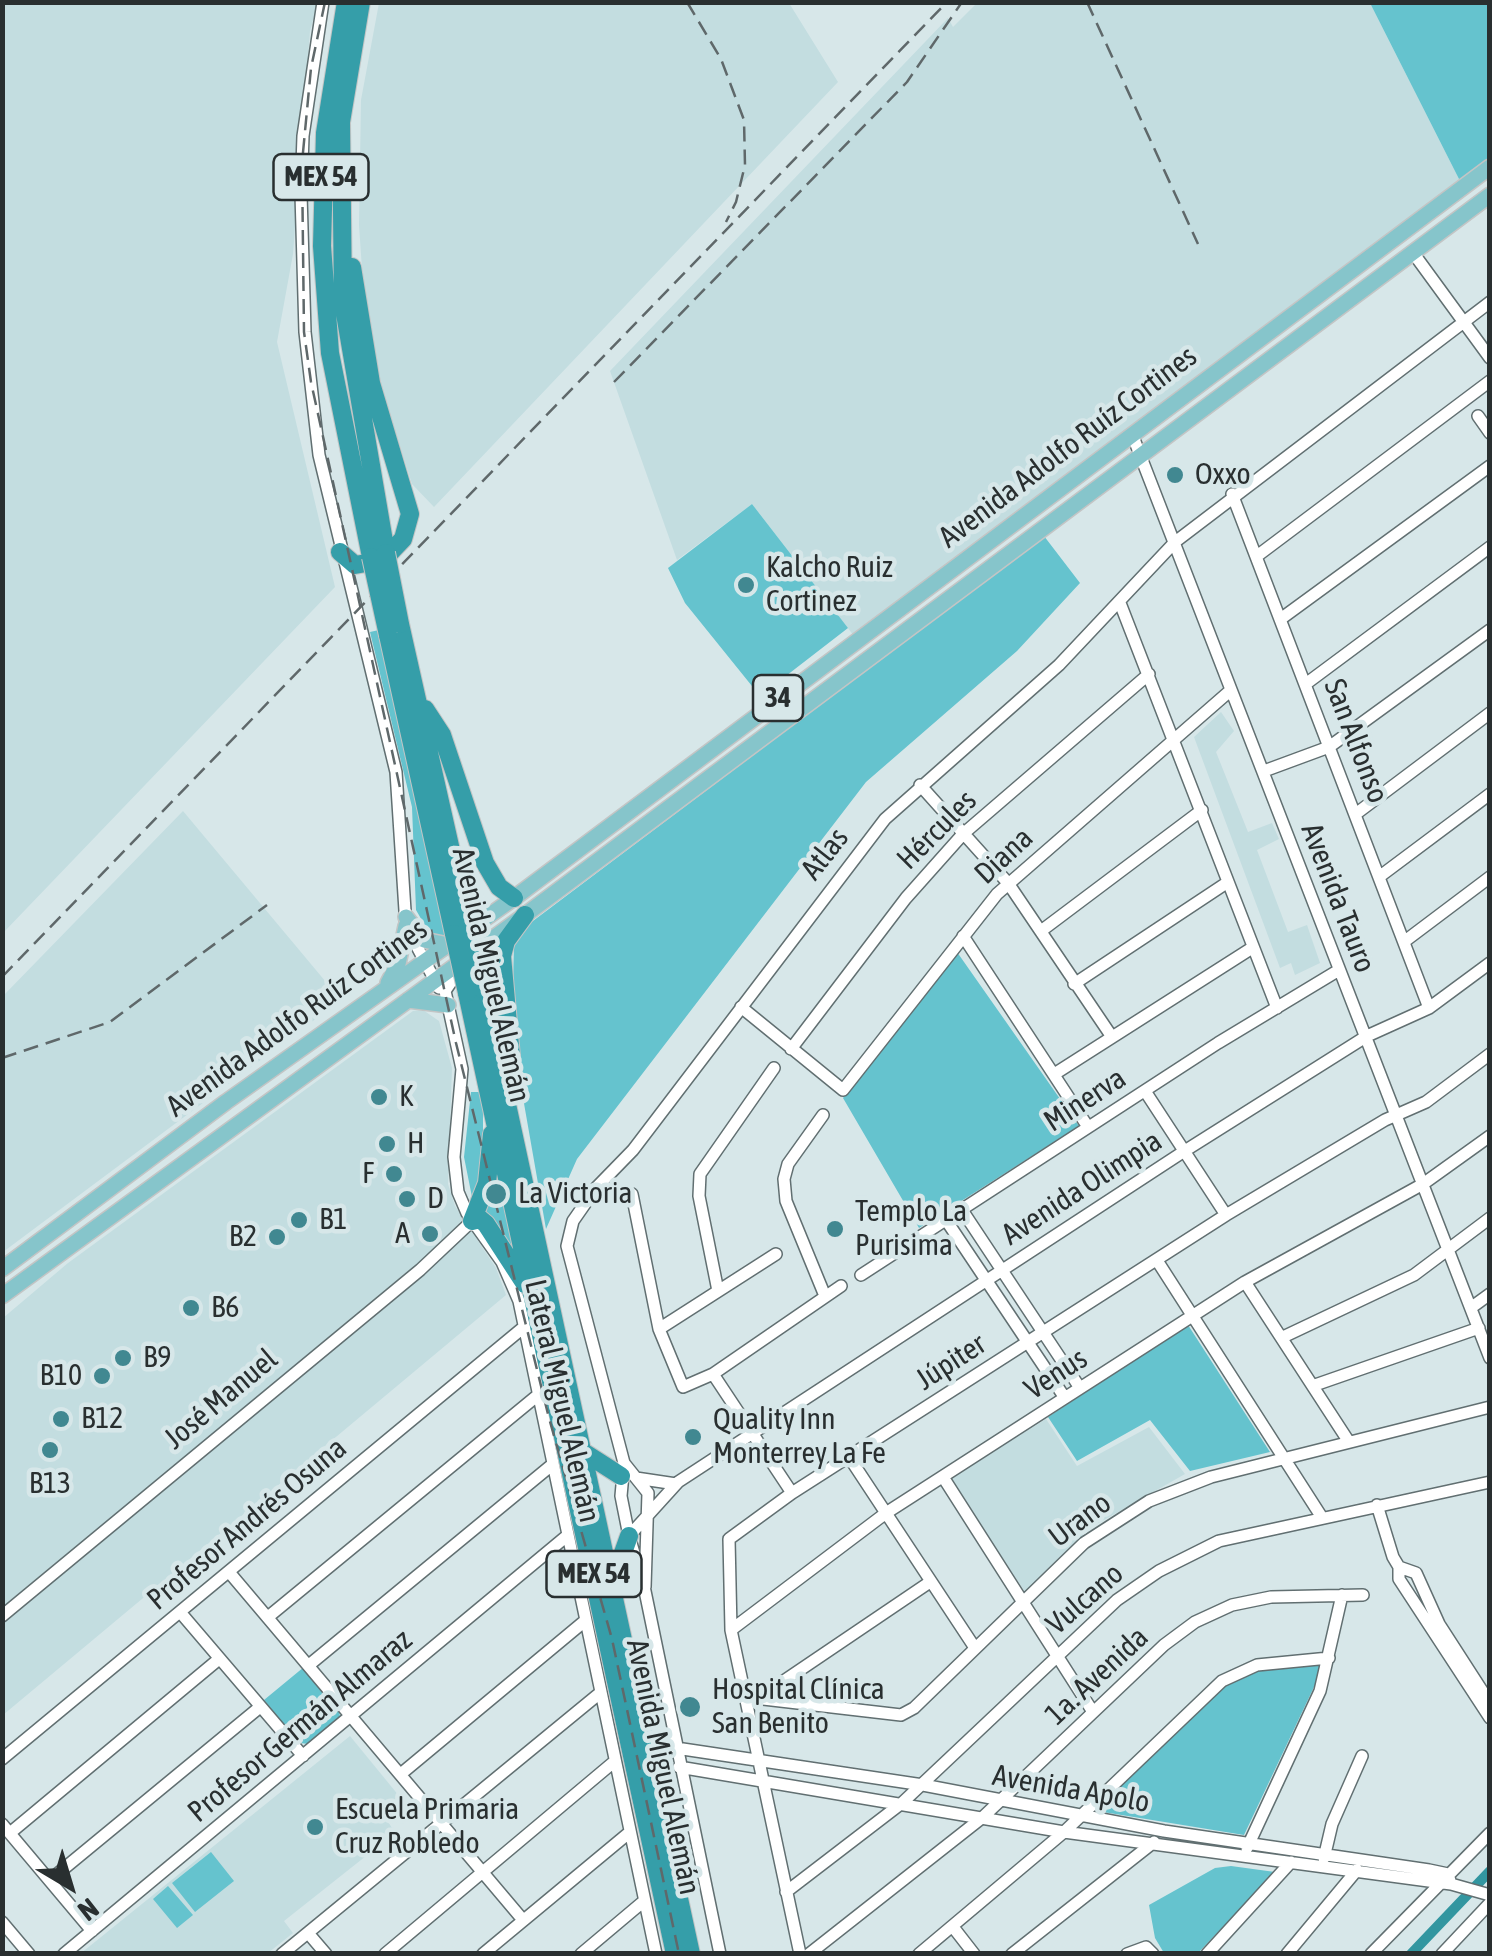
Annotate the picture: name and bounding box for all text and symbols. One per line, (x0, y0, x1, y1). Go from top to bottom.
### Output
road number: MEX 54 (274, 154, 368, 200)
street label: Avenida Adolfo Ruíz Cortines (932, 338, 1204, 556)
place label: Oxxo (1195, 457, 1251, 493)
marker: Oxxo (1164, 464, 1186, 486)
place label: Kalcho Ruiz Cortinez (766, 550, 893, 620)
marker: Kalcho Ruiz Cortinez (735, 574, 757, 596)
street label: San Alfonso (1316, 674, 1396, 808)
road number: 34 (753, 675, 803, 721)
street label: Hércules (890, 783, 984, 877)
street label: Avenida Tauro (1293, 818, 1383, 978)
street label: Diana (968, 820, 1040, 892)
street label: Atlas (794, 821, 856, 887)
street label: Avenida Miguel Alemán (444, 844, 538, 1106)
street label: Avenida Adolfo Ruíz Cortines (160, 911, 434, 1125)
street label: Minerva (1037, 1060, 1133, 1140)
place label: K (399, 1079, 414, 1115)
marker: K (368, 1086, 390, 1108)
street label: Avenida Olimpia (995, 1123, 1169, 1253)
place label: H (407, 1126, 424, 1162)
marker: H (376, 1133, 398, 1155)
place label: F (362, 1156, 374, 1192)
marker: F (383, 1163, 405, 1185)
place label: La Victoria (518, 1176, 633, 1212)
place label: D (427, 1181, 444, 1217)
marker: La Victoria (483, 1181, 509, 1207)
marker: D (396, 1188, 418, 1210)
place label: Templo La Purisima (855, 1194, 967, 1264)
place label: B1 (319, 1202, 347, 1238)
marker: B1 (288, 1209, 310, 1231)
place label: A (395, 1216, 410, 1252)
marker: Templo La Purisima (824, 1218, 846, 1240)
place label: B2 (229, 1219, 257, 1255)
marker: A (419, 1223, 441, 1245)
marker: B2 (266, 1226, 288, 1248)
street label: Lateral Miguel Alemán (517, 1276, 607, 1526)
place label: B6 (211, 1290, 239, 1326)
marker: B6 (180, 1297, 202, 1319)
street label: Júpiter (909, 1326, 993, 1398)
place label: B9 (143, 1340, 171, 1376)
street label: José Manuel (157, 1341, 285, 1457)
street label: Venus (1018, 1341, 1094, 1407)
marker: B9 (112, 1347, 134, 1369)
place label: B10 (40, 1358, 82, 1394)
marker: B10 (91, 1365, 113, 1387)
place label: B12 (81, 1401, 123, 1437)
place label: Quality Inn Monterrey La Fe (713, 1402, 886, 1472)
marker: B12 (50, 1408, 72, 1430)
marker: Quality Inn Monterrey La Fe (682, 1426, 704, 1448)
street label: Profesor Andrés Osuna (140, 1430, 354, 1618)
marker: B13 (39, 1439, 61, 1461)
place label: B13 (29, 1466, 71, 1502)
street label: Urano (1042, 1485, 1118, 1555)
road number: MEX 54 (546, 1551, 642, 1597)
street label: Vulcano (1039, 1556, 1131, 1642)
street label: 1a. Avenida (1038, 1619, 1156, 1733)
street label: Profesor Germán Almaraz (181, 1622, 419, 1830)
street label: Avenida Miguel Alemán (618, 1636, 708, 1898)
place label: Hospital Clínica San Benito (712, 1672, 885, 1742)
marker: Hospital Clínica San Benito (677, 1694, 703, 1720)
street label: Avenida Apolo (990, 1757, 1152, 1821)
place label: Escuela Primaria Cruz Robledo (335, 1792, 519, 1862)
marker: Escuela Primaria Cruz Robledo (304, 1816, 326, 1838)
north arrow (20, 1836, 120, 1936)
text: N (72, 1892, 105, 1927)

